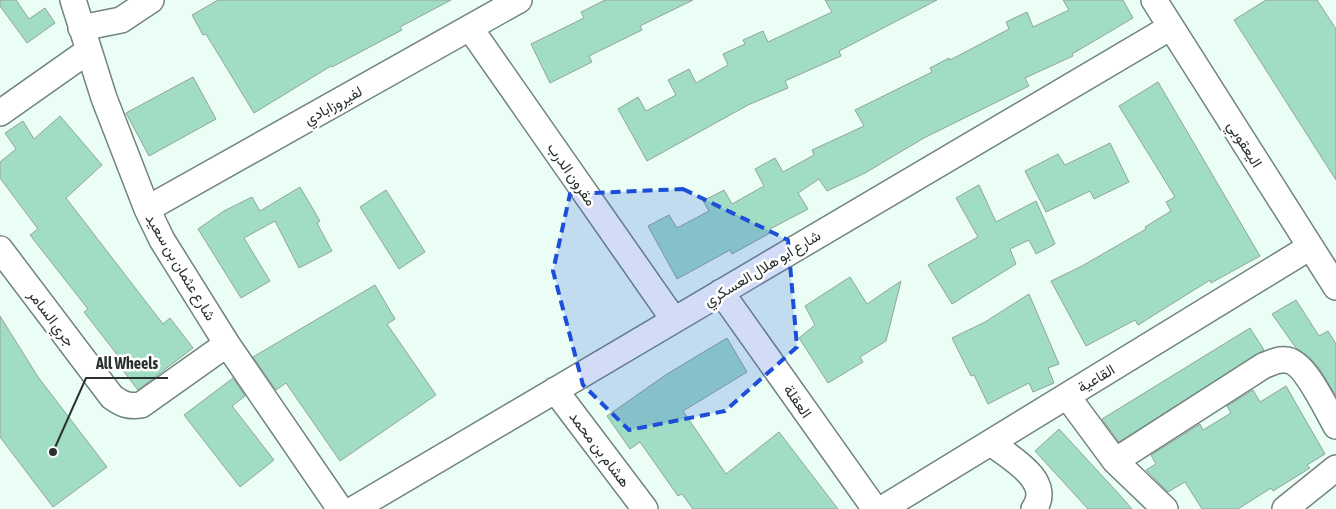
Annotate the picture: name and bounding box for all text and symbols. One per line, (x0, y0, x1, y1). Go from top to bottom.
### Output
street label: لفيروزابادي (301, 82, 367, 132)
street label: اليعقوبي (1220, 118, 1266, 173)
street label: مقرون الدرب (543, 139, 600, 209)
street label: شارع عثمان بن سعيد (140, 211, 220, 325)
street label: شارع ابو هلال العسكري (701, 226, 826, 314)
street label: جري السامر (21, 285, 79, 353)
callout: All Wheels (86, 347, 168, 378)
text: All Wheels (95, 354, 158, 372)
street label: القاعية (1074, 360, 1118, 397)
street label: العقلة (781, 381, 815, 421)
street label: هشام بن محمد (565, 408, 634, 491)

